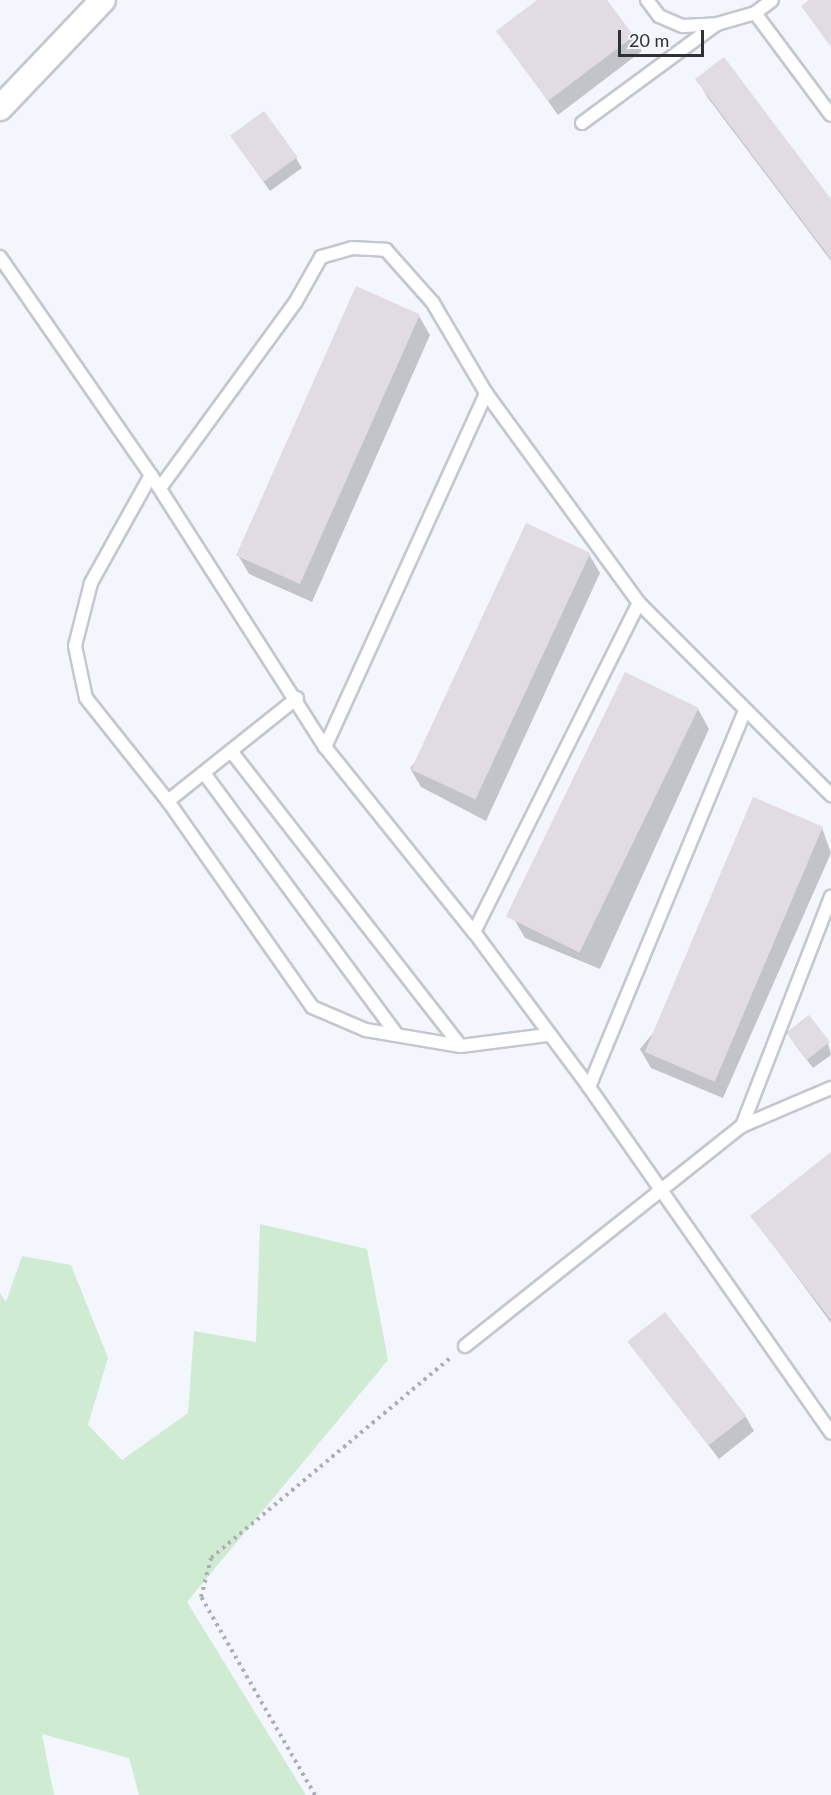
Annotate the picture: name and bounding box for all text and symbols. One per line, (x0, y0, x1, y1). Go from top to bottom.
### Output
scale bar (621, 18, 706, 56)
text: 20 m (629, 29, 669, 51)

